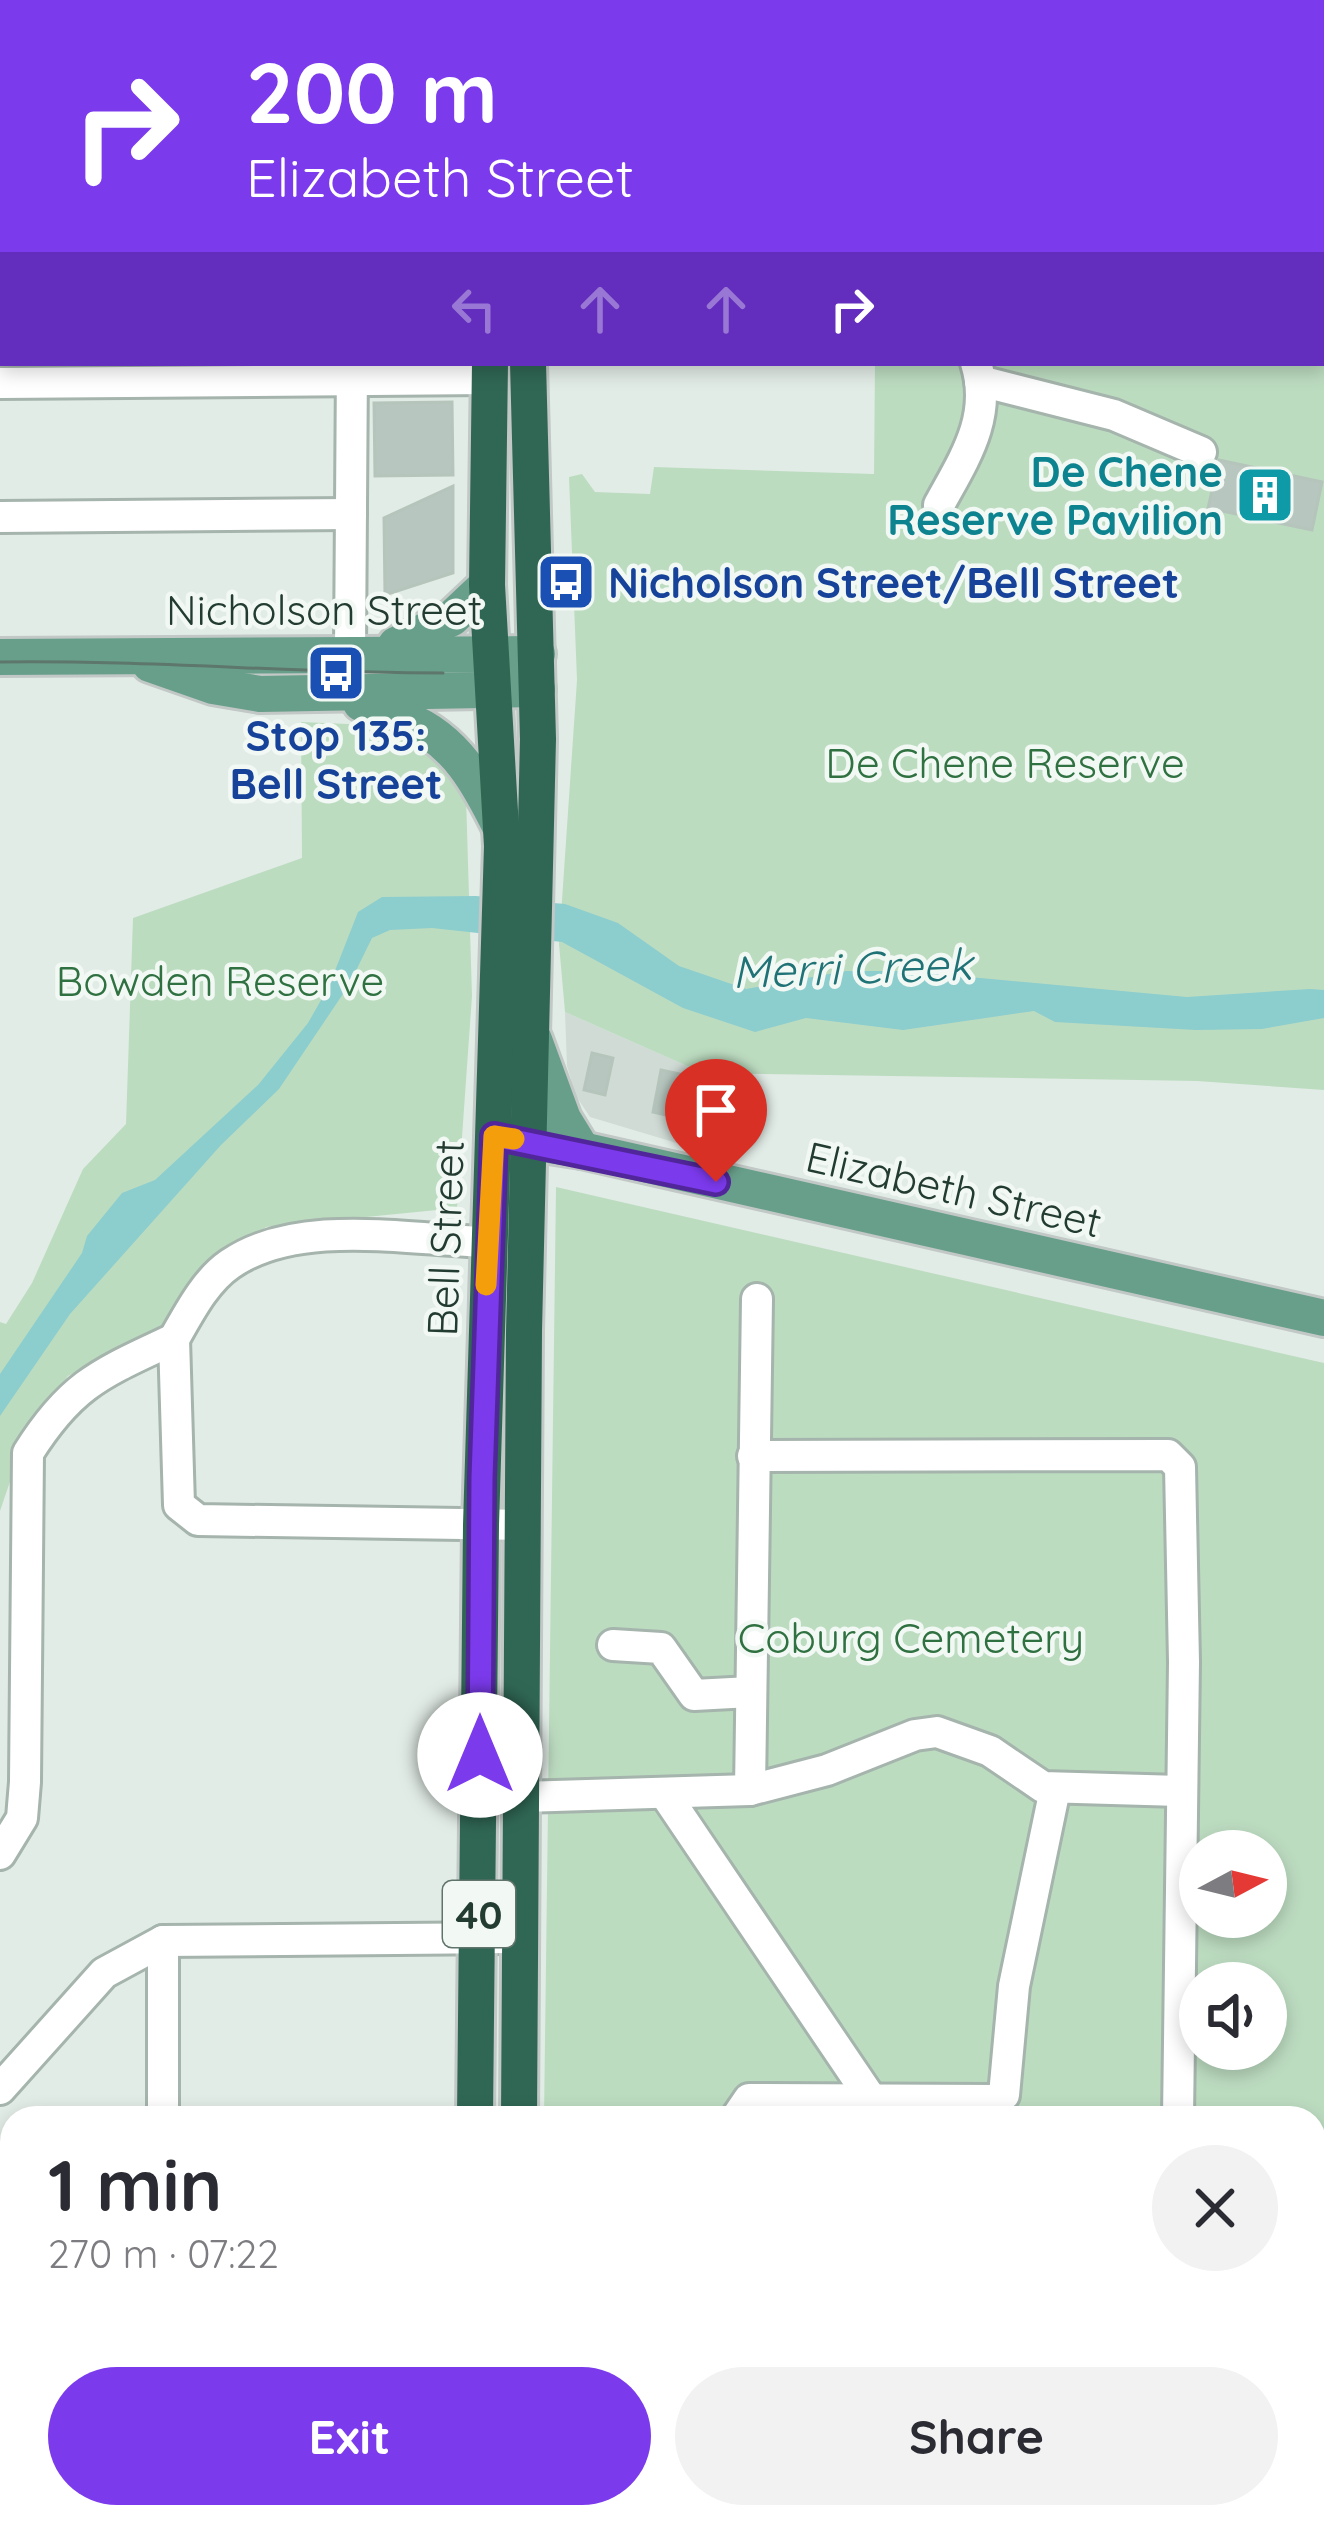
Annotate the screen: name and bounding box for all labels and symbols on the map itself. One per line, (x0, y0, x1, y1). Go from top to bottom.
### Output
place label: De Chene Reserve Pavilion (887, 445, 1223, 546)
building icon: De Chene Reserve Pavilion (1234, 464, 1296, 526)
bus stop icon: Nicholson Street/Bell Street (535, 551, 597, 613)
place label: Nicholson Street/Bell Street (608, 556, 1179, 609)
street label: Nicholson Street (166, 583, 482, 636)
bus stop icon: Stop 135: Bell Street (305, 642, 367, 704)
place label: Stop 135: Bell Street (230, 709, 442, 810)
park label: De Chene Reserve (825, 736, 1185, 789)
water label: Merri Creek (731, 935, 977, 999)
park label: Bowden Reserve (56, 954, 384, 1007)
pin (665, 1059, 767, 1182)
street label: Elizabeth Street (801, 1129, 1107, 1249)
street label: Bell Street (415, 1139, 475, 1337)
park label: Coburg Cemetery (738, 1611, 1084, 1664)
position arrow (417, 1692, 543, 1818)
north arrow (1179, 1830, 1287, 1938)
road number: 40 (443, 1881, 515, 1947)

